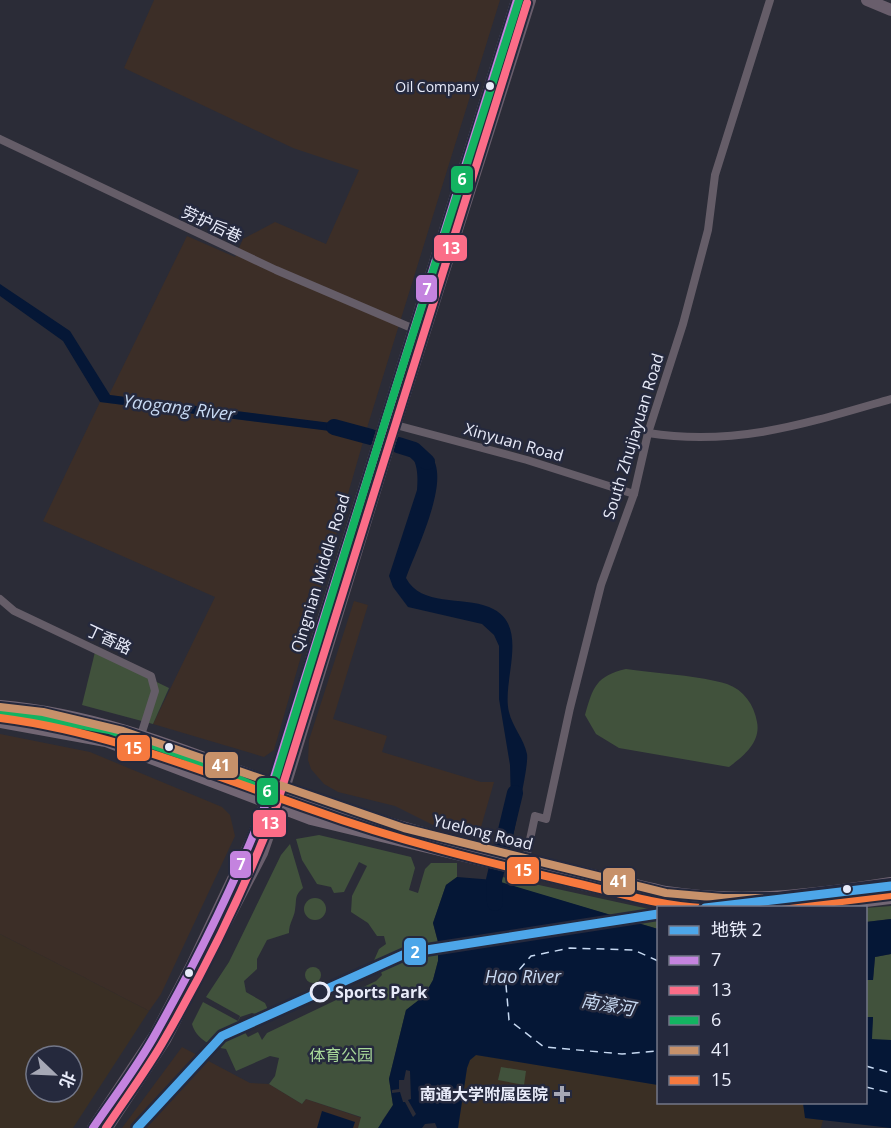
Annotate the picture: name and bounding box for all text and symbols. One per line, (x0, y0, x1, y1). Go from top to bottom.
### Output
place label: Oil Company (395, 77, 480, 96)
marker: Oil Company (484, 80, 496, 92)
line badge: 6 (450, 165, 474, 194)
text: 6 (457, 168, 467, 190)
street label: 劳护后巷 (178, 201, 246, 247)
line badge: 13 (433, 234, 468, 262)
text: 13 (442, 237, 460, 259)
line badge: 7 (415, 274, 438, 303)
text: 7 (422, 278, 432, 300)
street label: South Zhujiayuan Road (597, 350, 669, 522)
water label: Yaogang River (122, 388, 237, 426)
street label: Xinyuan Road (462, 417, 566, 467)
street label: Qingnian Middle Road (285, 491, 355, 655)
street label: 丁香路 (83, 619, 135, 659)
line badge: 15 (116, 734, 151, 762)
text: 15 (124, 737, 142, 759)
unlabelled marker (163, 741, 175, 753)
line badge: 41 (204, 751, 239, 779)
text: 41 (212, 754, 230, 776)
line badge: 6 (256, 777, 279, 806)
text: 6 (262, 780, 272, 802)
line badge: 13 (252, 809, 287, 838)
street label: Yuelong Road (431, 809, 535, 855)
text: 13 (261, 812, 279, 834)
line badge: 7 (229, 850, 252, 879)
text: 7 (236, 853, 246, 875)
line badge: 15 (506, 856, 540, 885)
text: 15 (514, 859, 532, 881)
line badge: 41 (602, 867, 636, 896)
text: 41 (610, 870, 628, 892)
unlabelled marker (841, 883, 853, 895)
legend (657, 906, 867, 1104)
text: 地铁 2 (711, 917, 762, 941)
line badge: 2 (403, 937, 427, 966)
text: 2 (410, 941, 420, 963)
text: 7 (711, 947, 721, 971)
water label: Hao River (485, 964, 562, 988)
unlabelled marker (183, 967, 195, 979)
text: 13 (711, 977, 732, 1001)
place label: Sports Park (335, 981, 427, 1003)
marker: Sports Park (310, 982, 330, 1002)
water label: 南濠河 (580, 988, 640, 1021)
text: 6 (711, 1007, 721, 1031)
text: 41 (711, 1037, 732, 1061)
north arrow (24, 1044, 84, 1104)
park label: 体育公园 (309, 1044, 373, 1066)
text: 15 (711, 1067, 732, 1091)
text: 北 (55, 1068, 81, 1092)
place label: 南通大学附属医院 (420, 1083, 548, 1105)
marker: 南通大学附属医院 (553, 1085, 571, 1103)

